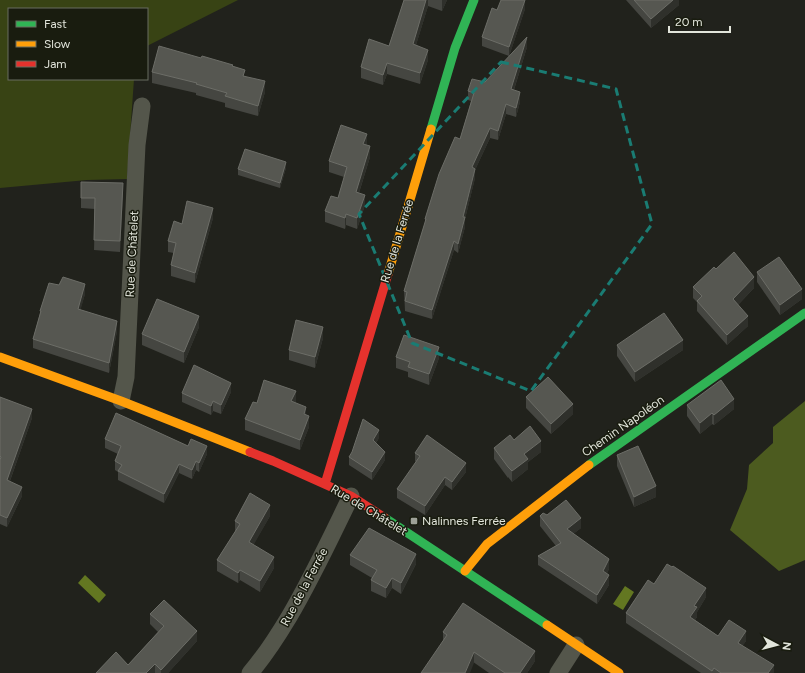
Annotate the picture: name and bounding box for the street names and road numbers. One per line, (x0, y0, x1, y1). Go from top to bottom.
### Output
street label: Rue de la Ferrée (378, 197, 416, 284)
street label: Rue de Châtelet (123, 210, 141, 298)
street label: Chemin Napoléon (579, 392, 667, 460)
street label: Rue de Châtelet (328, 482, 410, 539)
street label: Rue de la Ferrée (278, 545, 331, 628)

